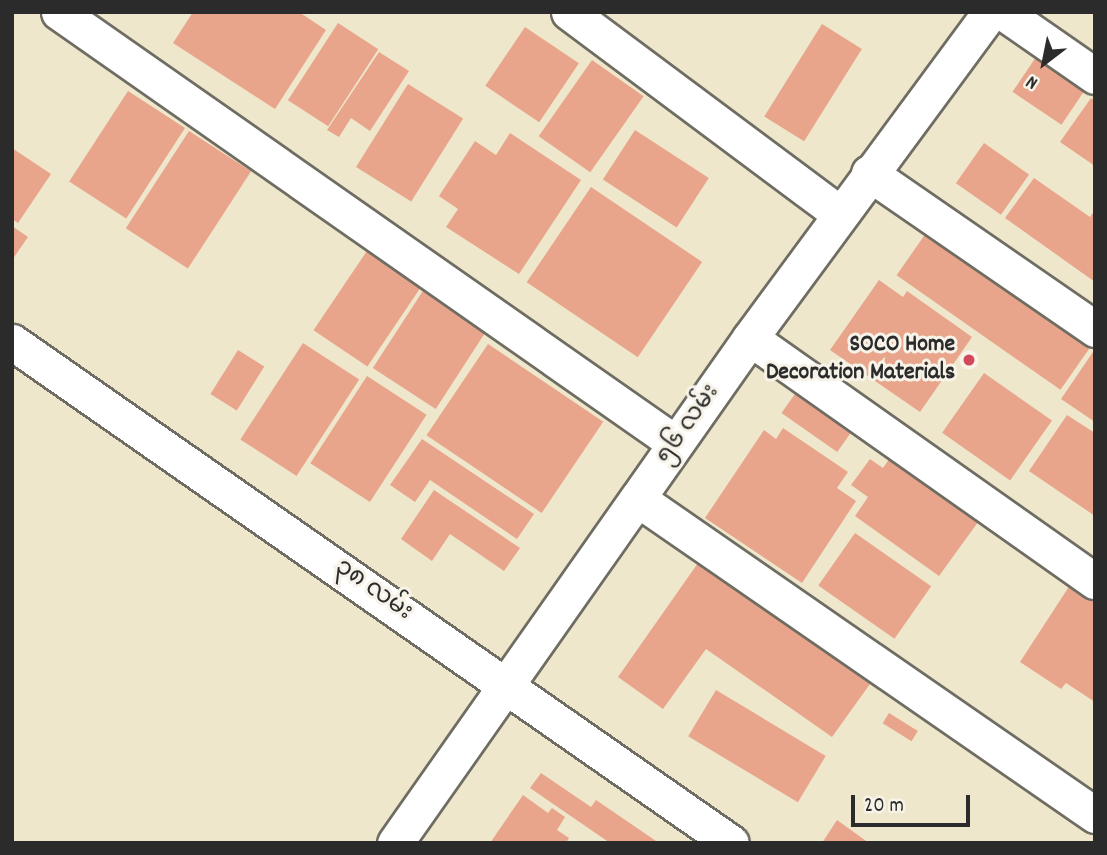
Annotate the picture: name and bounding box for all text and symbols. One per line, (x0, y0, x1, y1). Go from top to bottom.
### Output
north arrow (1009, 28, 1079, 98)
text: N (1021, 67, 1044, 95)
place label: SOCO Home Decoration Materials (766, 332, 955, 388)
marker: SOCO Home Decoration Materials (961, 352, 977, 368)
street label: ၅၆ လမ်း (651, 380, 727, 470)
street label: ၃၈ လမ်း (329, 554, 417, 628)
scale bar (855, 782, 974, 826)
text: 20 m (864, 792, 904, 822)

